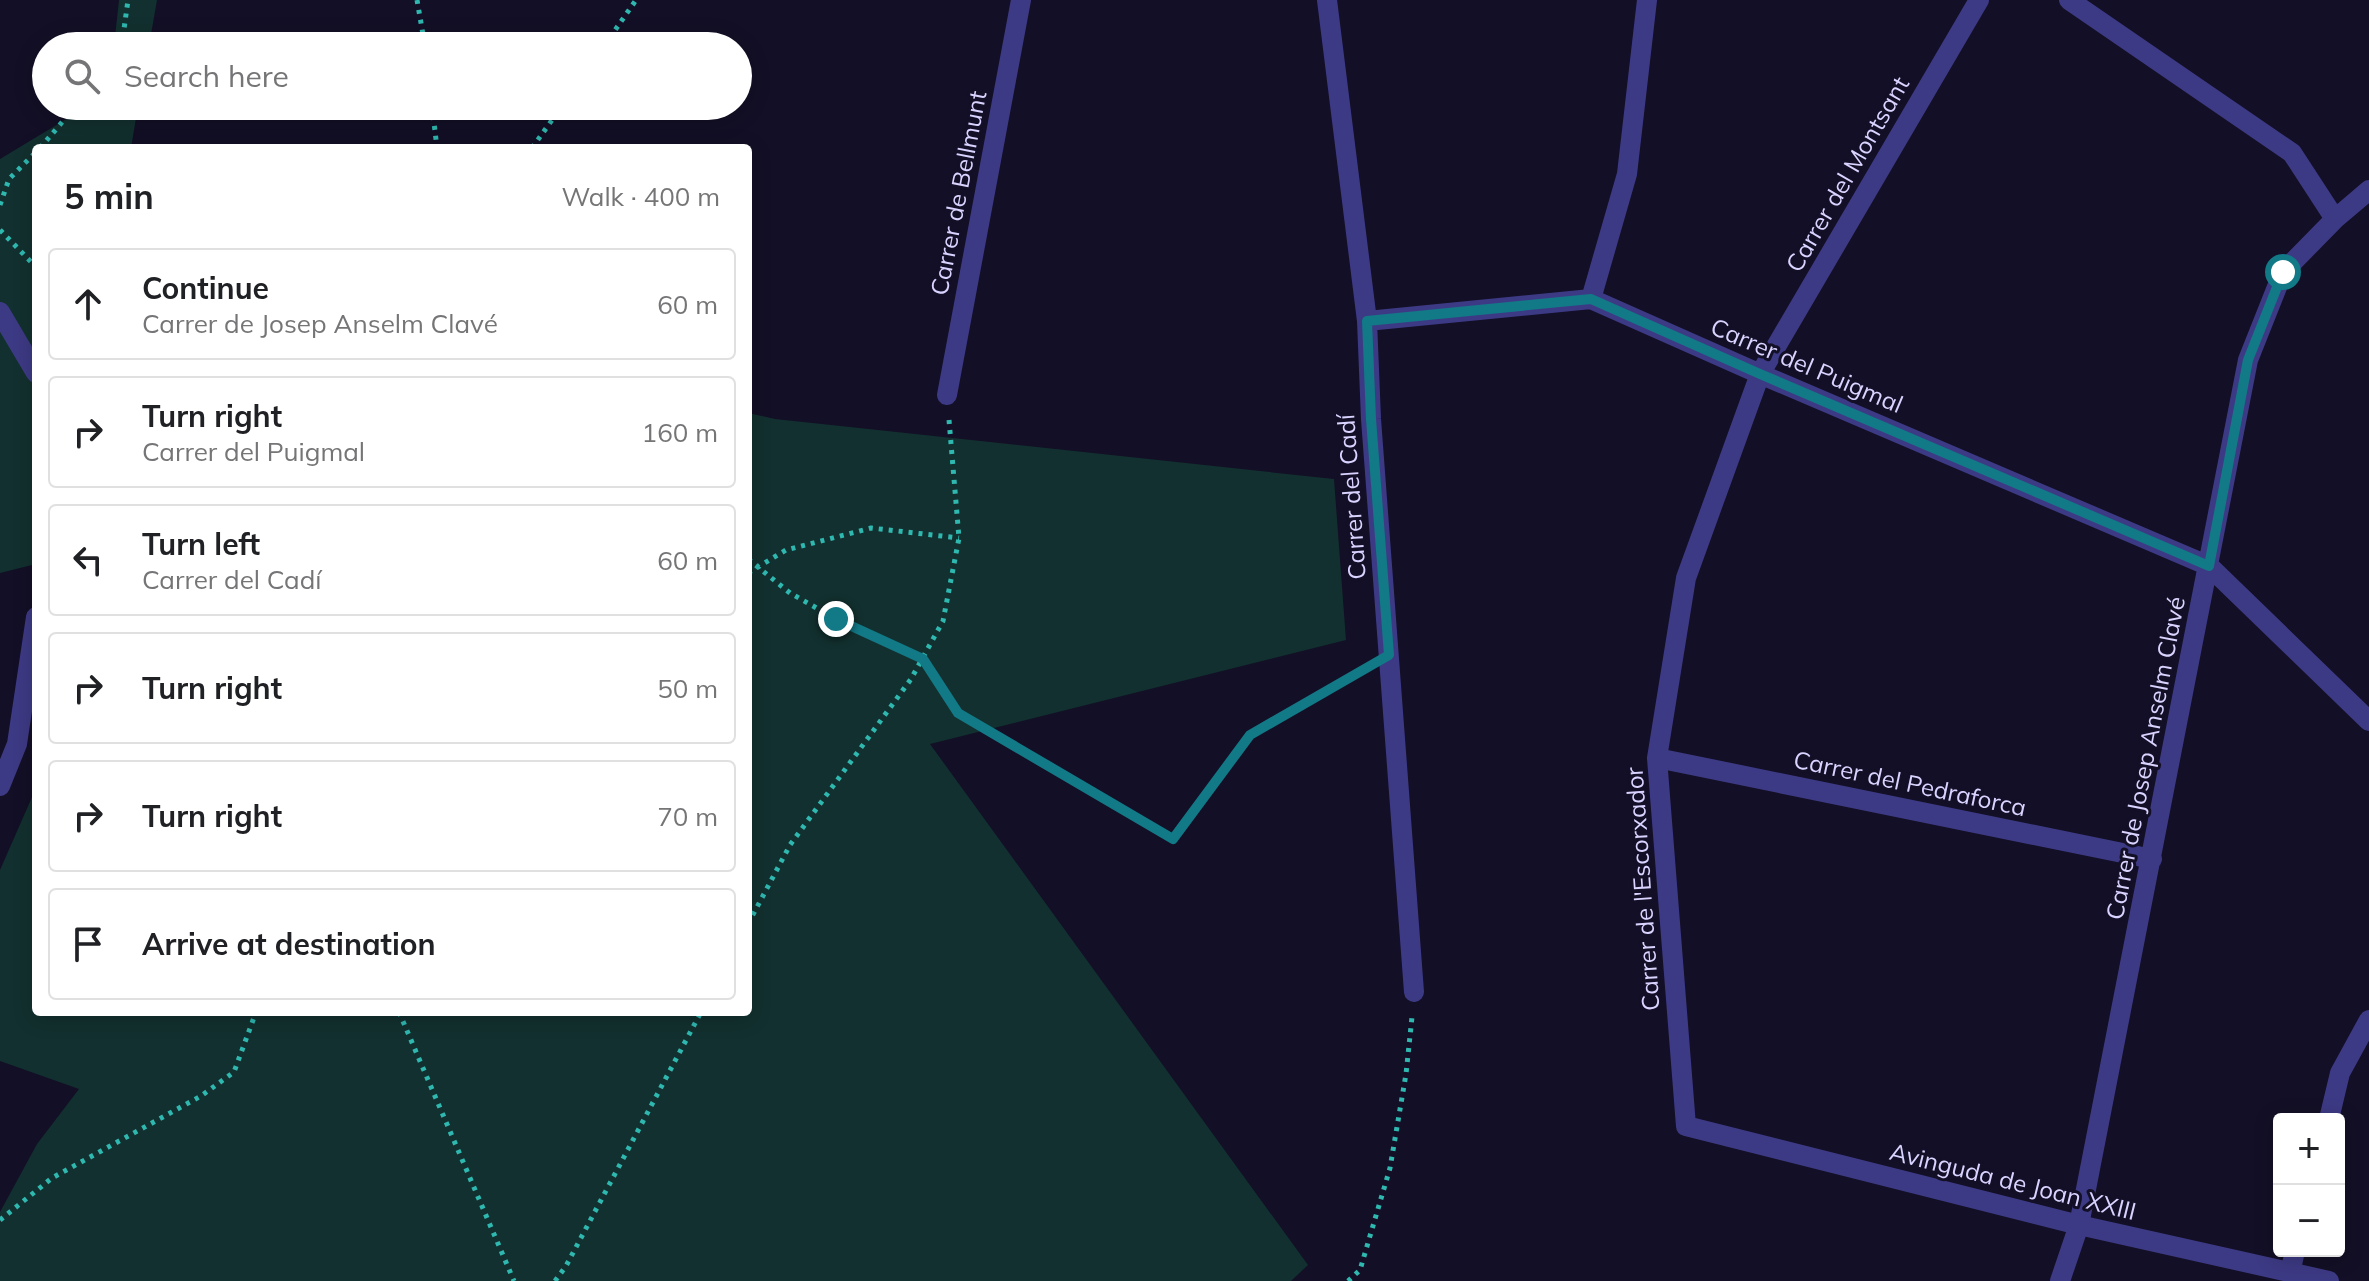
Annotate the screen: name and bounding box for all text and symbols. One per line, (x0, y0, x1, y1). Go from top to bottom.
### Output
search box (32, 32, 752, 120)
icon: search (60, 54, 104, 98)
text: Search here (124, 57, 289, 95)
street label: Carrer del Montsant (1779, 71, 1915, 277)
street label: Carrer de Bellmunt (923, 88, 993, 298)
text: 5 min (64, 175, 154, 218)
text: Walk · 400 m (561, 180, 720, 213)
route start (2265, 254, 2301, 290)
text: Continue (142, 269, 269, 307)
icon: ahead (66, 282, 110, 326)
text: 60 m (657, 288, 718, 321)
text: Carrer de Josep Anselm Clavé (142, 307, 498, 340)
street label: Carrer del Puigmal (1706, 311, 1908, 419)
text: Turn right (142, 397, 282, 435)
icon: right (66, 410, 110, 454)
street label: Carrer del Cadí (1330, 412, 1372, 581)
text: 160 m (642, 416, 718, 449)
text: Carrer del Puigmal (142, 435, 365, 468)
text: Turn left (142, 525, 260, 563)
icon: left (66, 538, 110, 582)
text: 60 m (657, 544, 718, 577)
text: Carrer del Cadí (142, 563, 322, 596)
street label: Carrer de Josep Anselm Clavé (2099, 594, 2191, 922)
route end (818, 601, 854, 637)
icon: right (66, 666, 110, 710)
text: Turn right (142, 669, 282, 707)
text: 50 m (657, 672, 718, 705)
street label: Carrer del Pedraforca (1791, 744, 2029, 822)
street label: Carrer de l'Escorxador (1618, 766, 1665, 1012)
icon: right (66, 794, 110, 838)
text: Turn right (142, 797, 282, 835)
text: 70 m (657, 800, 718, 833)
icon: arrive (66, 922, 110, 966)
text: Arrive at destination (142, 925, 436, 963)
map controls (2273, 1113, 2345, 1257)
button: + (2273, 1113, 2345, 1185)
street label: Avinguda de Joan XXIII (1887, 1136, 2139, 1226)
button: − (2273, 1185, 2345, 1257)

